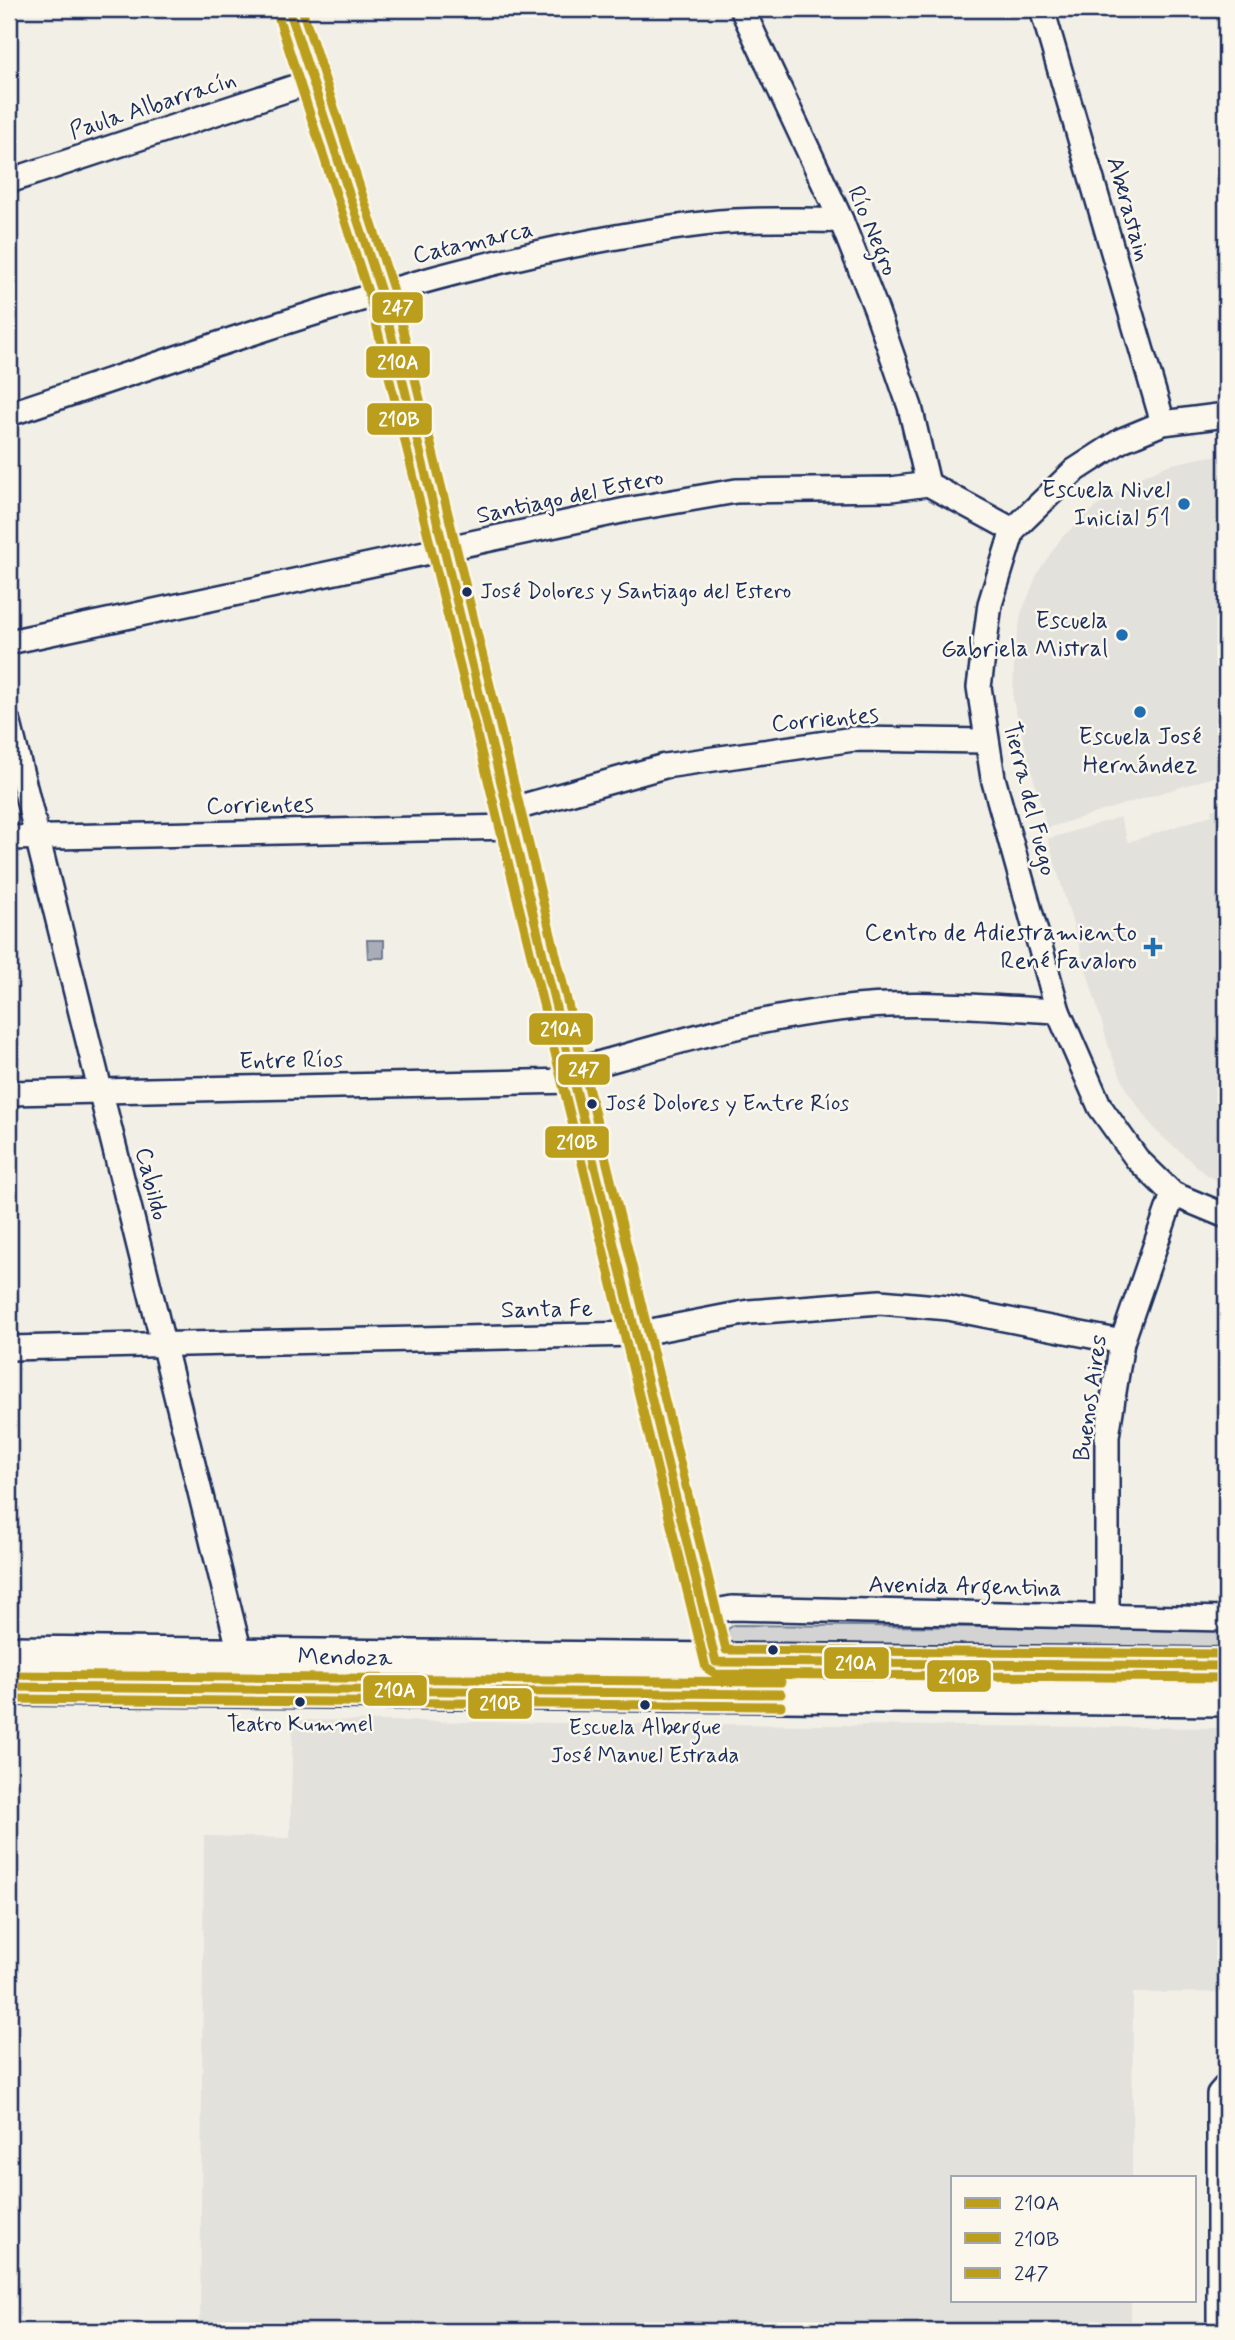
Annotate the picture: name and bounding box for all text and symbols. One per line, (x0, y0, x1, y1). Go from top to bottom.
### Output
street label: Paula Albarracín (66, 64, 240, 148)
street label: Aberastain (1098, 153, 1158, 265)
street label: Río Negro (837, 181, 905, 282)
street label: Catamarca (410, 214, 536, 272)
line badge: 247 (371, 291, 424, 324)
text: 247 (382, 296, 414, 321)
line badge: 210A (365, 345, 431, 379)
text: 210A (377, 351, 419, 376)
line badge: 210B (366, 402, 433, 436)
text: 210B (379, 408, 419, 433)
street label: Santiago del Estero (474, 462, 666, 532)
place label: Escuela Nivel Inicial 51 (1042, 475, 1170, 534)
marker: Escuela Nivel Inicial 51 (1176, 496, 1192, 512)
place label: José Dolores y Santiago del Estero (480, 578, 791, 607)
marker: José Dolores y Santiago del Estero (460, 585, 474, 599)
place label: Escuela Gabriela Mistral (941, 606, 1108, 665)
marker: Escuela Gabriela Mistral (1114, 627, 1130, 643)
street label: Corrientes (770, 700, 880, 740)
marker: Escuela José Hernández (1132, 704, 1148, 720)
street label: Tierra del Fuego (995, 719, 1063, 879)
place label: Escuela José Hernández (1079, 722, 1202, 781)
street label: Corrientes (206, 790, 314, 822)
place label: Centro de Adiestramiento René Favaloro (865, 918, 1137, 977)
marker: Centro de Adiestramiento René Favaloro (1143, 937, 1163, 957)
line badge: 210A (528, 1012, 594, 1046)
text: 210A (540, 1018, 582, 1043)
street label: Entre Ríos (239, 1045, 344, 1077)
line badge: 247 (557, 1053, 611, 1086)
text: 247 (568, 1058, 600, 1083)
place label: José Dolores y Entre Ríos (605, 1090, 849, 1118)
marker: José Dolores y Entre Ríos (585, 1097, 599, 1111)
line badge: 210B (544, 1125, 610, 1159)
text: 210B (557, 1131, 597, 1156)
street label: Cabildo (127, 1144, 175, 1224)
street label: Santa Fe (501, 1294, 593, 1326)
street label: Buenos Aires (1067, 1333, 1115, 1463)
street label: Avenida Argentina (868, 1570, 1062, 1607)
street label: Mendoza (297, 1642, 393, 1674)
unlabelled marker (766, 1643, 780, 1657)
line badge: 210A (823, 1646, 890, 1680)
text: 210A (835, 1652, 877, 1677)
line badge: 210B (926, 1659, 992, 1693)
text: 210B (939, 1665, 979, 1690)
line badge: 210A (362, 1674, 428, 1707)
text: 210A (374, 1679, 416, 1704)
line badge: 210B (467, 1687, 533, 1720)
text: 210B (480, 1692, 520, 1717)
marker: Teatro Kummel (293, 1695, 307, 1709)
marker: Escuela Albergue José Manuel Estrada (638, 1698, 652, 1712)
place label: Teatro Kummel (227, 1711, 373, 1739)
place label: Escuela Albergue José Manuel Estrada (551, 1714, 739, 1770)
legend (951, 2176, 1196, 2302)
text: 210A (1014, 2190, 1060, 2218)
text: 210B (1014, 2226, 1059, 2254)
text: 247 (1014, 2260, 1049, 2288)

